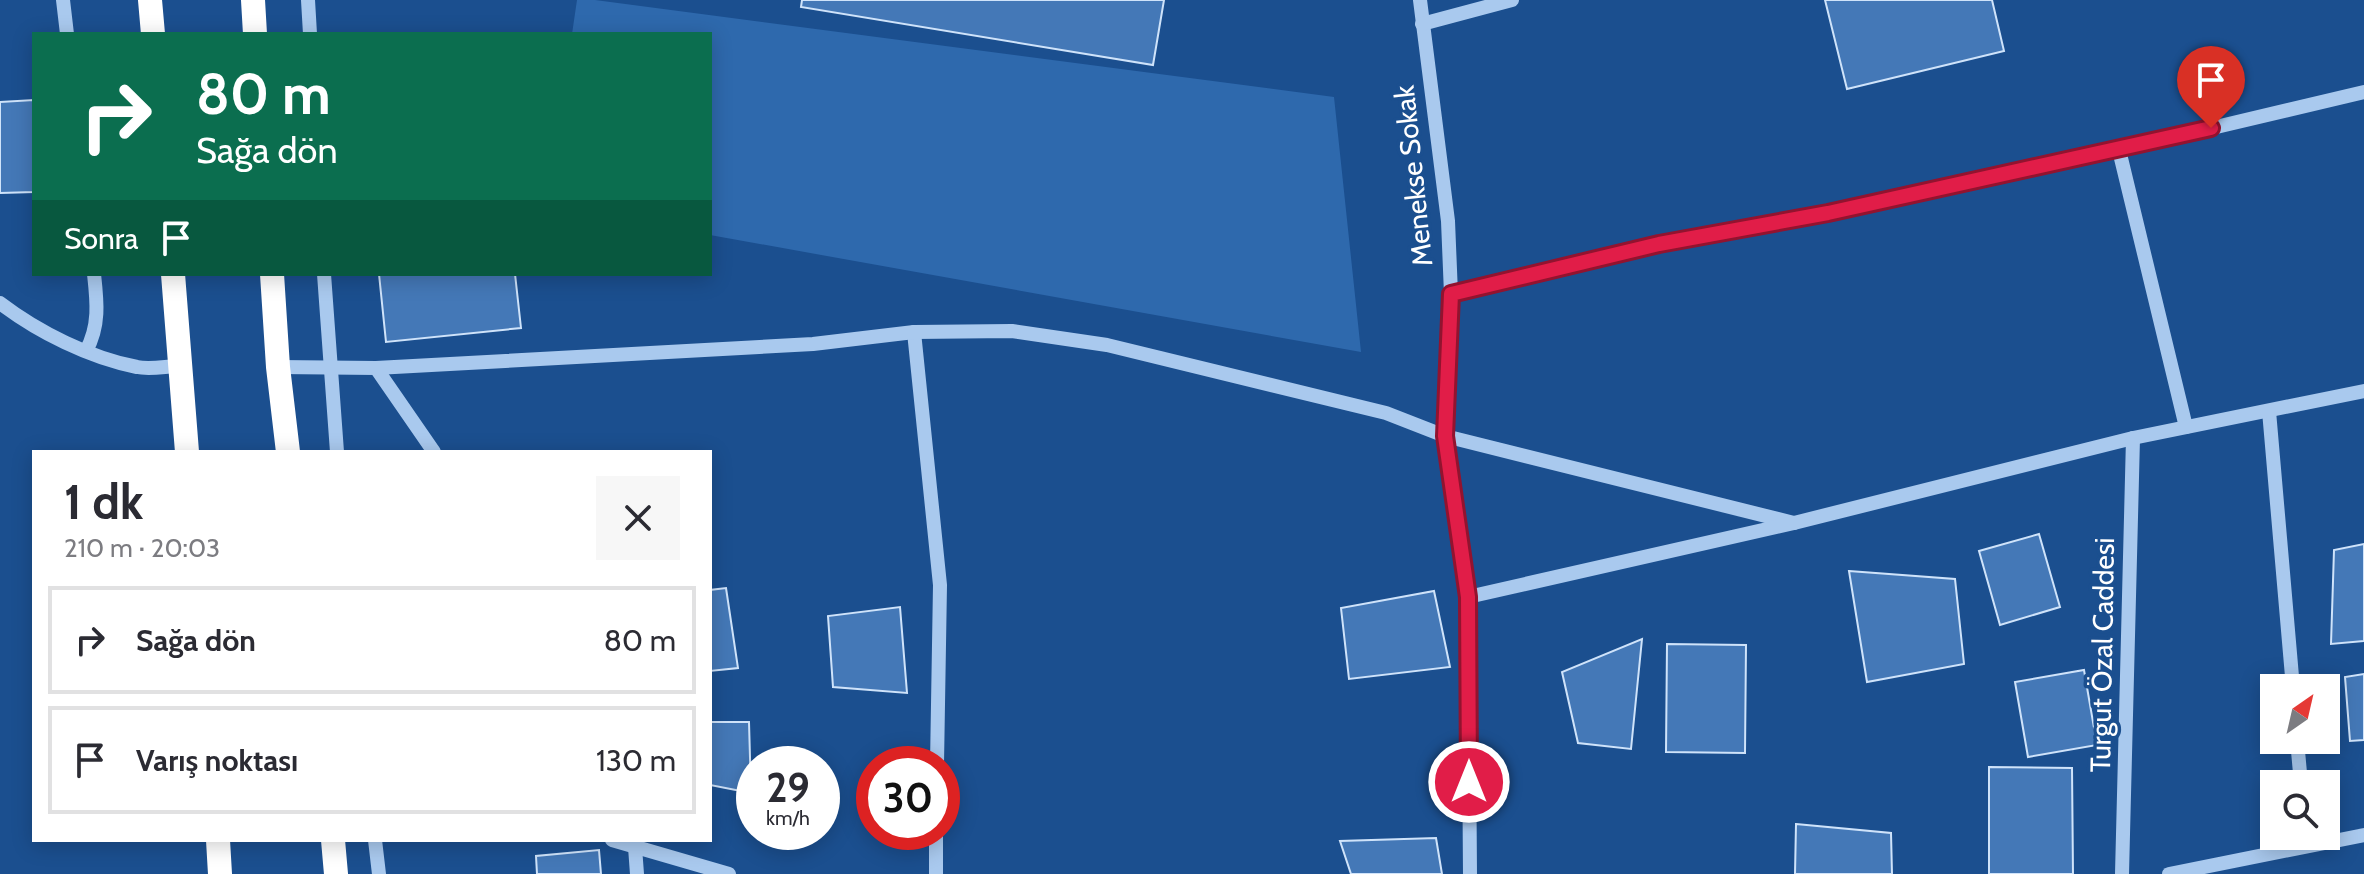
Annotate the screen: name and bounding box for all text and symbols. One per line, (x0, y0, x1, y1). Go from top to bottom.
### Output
pin (2177, 46, 2245, 128)
icon: arrive (2189, 58, 2233, 102)
text: 80 m (196, 60, 331, 128)
icon: right (64, 64, 168, 168)
street label: Menekse Sokak (1387, 83, 1439, 268)
text: Sağa dön (196, 128, 338, 172)
icon: arrive (154, 216, 198, 260)
text: Sonra (64, 220, 138, 257)
text: 1 dk (64, 473, 143, 531)
button: close (596, 476, 680, 560)
text: 210 m · 20:03 (64, 532, 220, 564)
street label: Turgut Özal Caddesi (2083, 537, 2121, 773)
icon: right (68, 618, 112, 662)
text: Sağa dön (136, 622, 256, 659)
text: 80 m (604, 622, 676, 659)
north arrow (2260, 674, 2340, 754)
map controls (2260, 674, 2340, 850)
icon: arrive (68, 738, 112, 782)
position arrow (1427, 740, 1511, 824)
text: Varış noktası (136, 742, 298, 779)
text: 130 m (596, 742, 676, 779)
speed limit sign: 30 (856, 746, 960, 850)
text: 29 (766, 763, 810, 812)
button: search (2260, 770, 2340, 850)
text: km/h (766, 806, 810, 830)

